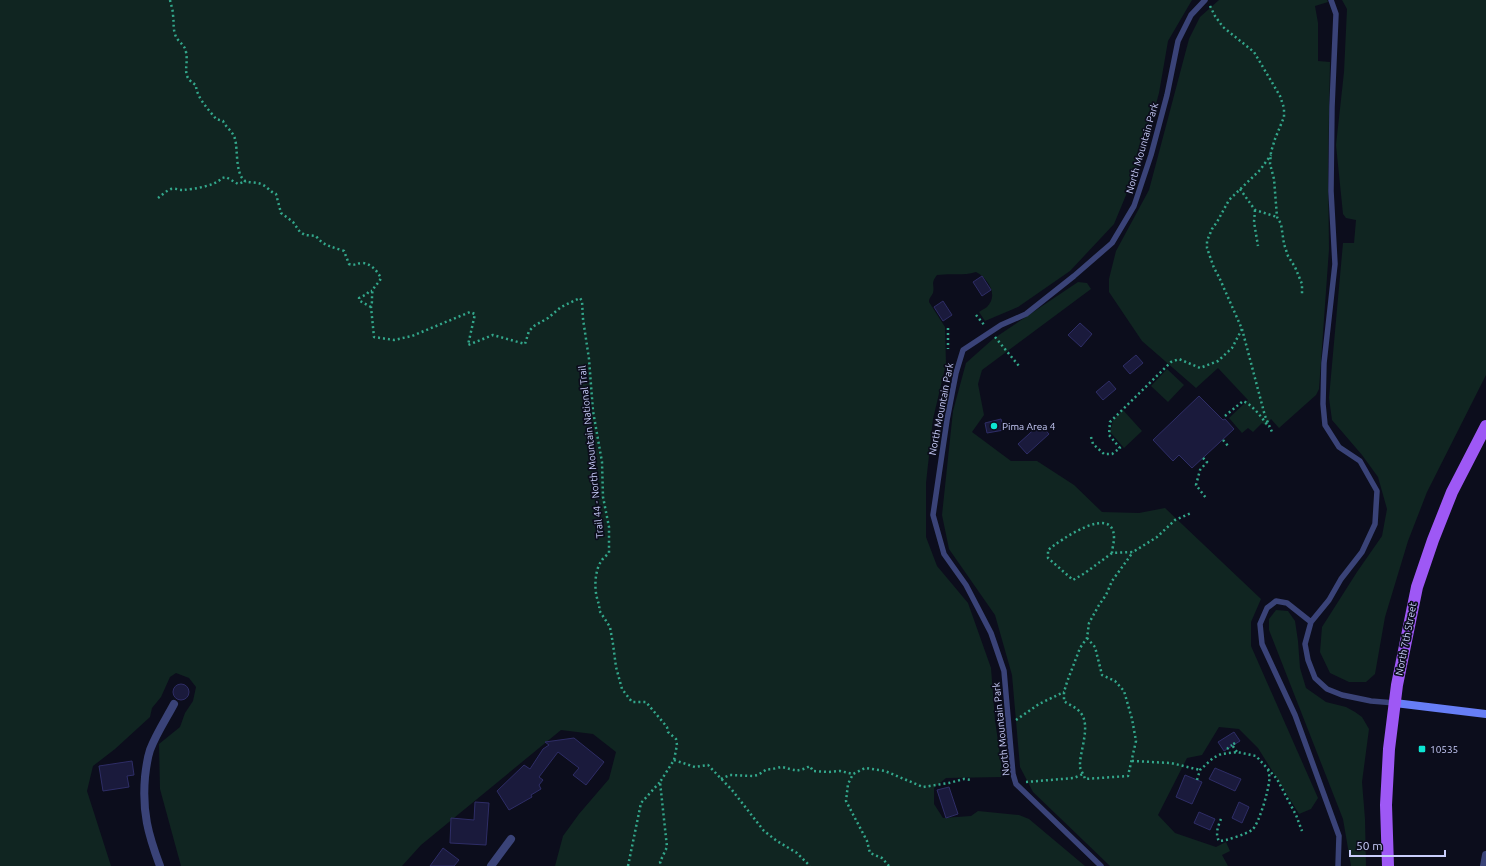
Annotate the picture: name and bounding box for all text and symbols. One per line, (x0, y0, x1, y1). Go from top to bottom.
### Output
street label: North Mountain Park (1124, 101, 1160, 195)
street label: North Mountain Park (927, 362, 955, 456)
street label: Trail 44 - North Mountain National Trail (576, 365, 606, 539)
marker: Pima Area 4 (989, 421, 999, 431)
place label: Pima Area 4 (1002, 421, 1056, 432)
street label: North 7th Street (1394, 601, 1418, 676)
street label: North Mountain Park (991, 682, 1011, 776)
marker: 10535 (1417, 744, 1427, 754)
place label: 10535 (1430, 744, 1458, 755)
scale bar (1350, 832, 1445, 858)
text: 50 m (1356, 839, 1383, 852)

